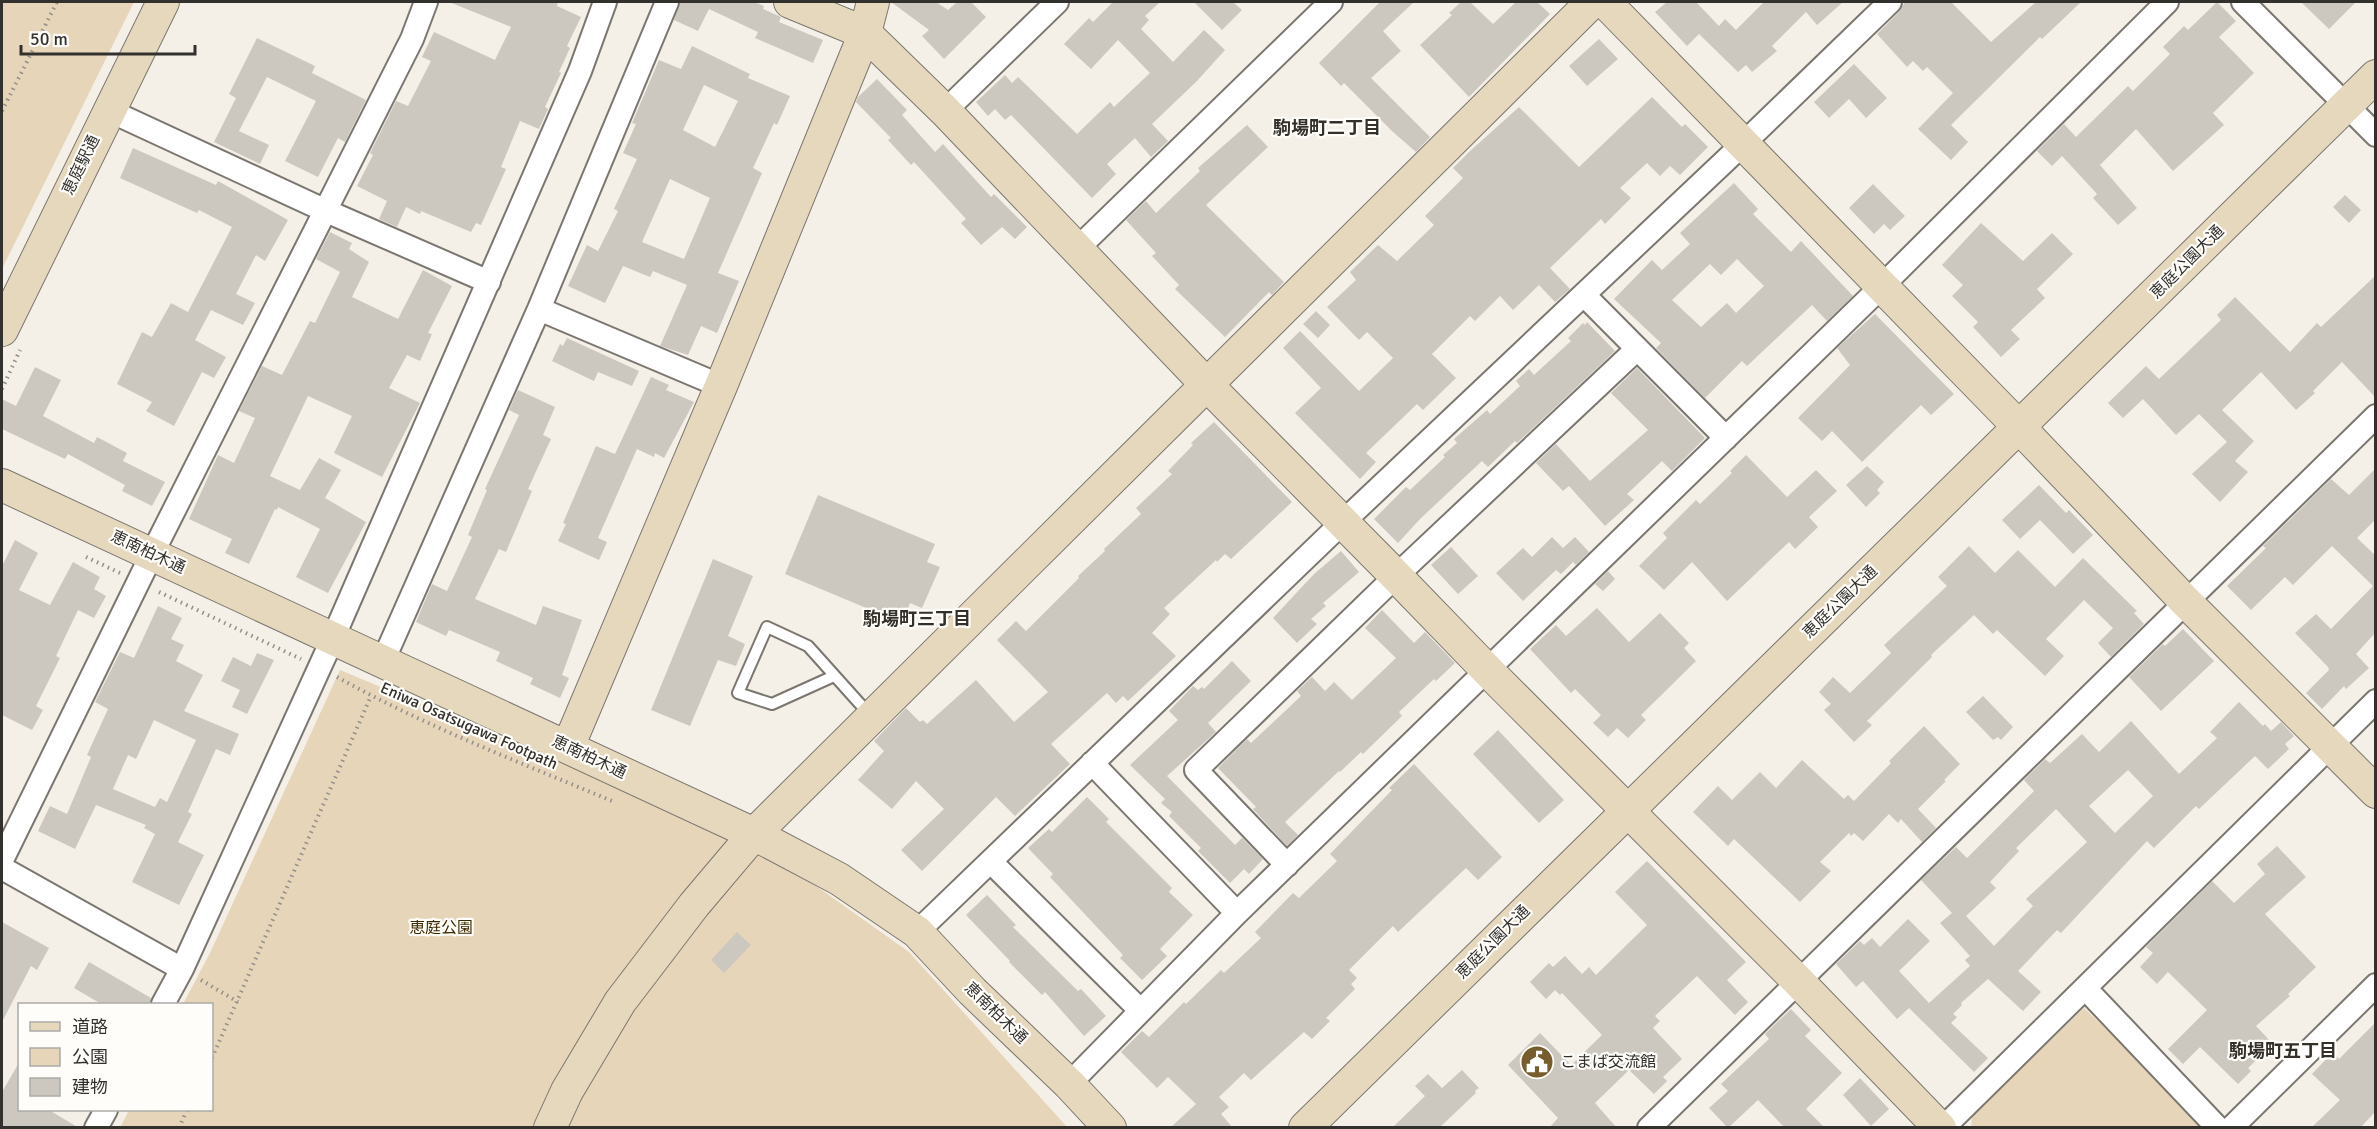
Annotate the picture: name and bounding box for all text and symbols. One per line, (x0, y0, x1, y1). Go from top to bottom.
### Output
scale bar (21, 18, 195, 56)
text: 50 m (30, 28, 68, 50)
district label: 駒場町二丁目 (1273, 117, 1381, 139)
street label: 恵庭駅通 (58, 132, 104, 198)
street label: 恵庭公園大通 (2146, 221, 2228, 303)
street label: 恵南柏木通 (108, 526, 188, 578)
street label: 恵庭公園大通 (1799, 561, 1881, 643)
district label: 駒場町三丁目 (863, 608, 971, 630)
street label: Eniwa Osatsugawa Footpath (377, 678, 561, 774)
street label: 恵南柏木通 (549, 731, 629, 783)
street label: 恵庭公園大通 (1452, 901, 1534, 983)
park label: 恵庭公園 (409, 918, 473, 938)
street label: 恵南柏木通 (960, 978, 1032, 1048)
legend (18, 1003, 213, 1111)
text: 道路 (72, 1016, 108, 1038)
district label: 駒場町五丁目 (2229, 1040, 2337, 1062)
public building icon: こまば交流館 (1519, 1044, 1555, 1080)
text: 公園 (72, 1046, 108, 1068)
place label: こまば交流館 (1560, 1052, 1656, 1072)
text: 建物 (72, 1076, 108, 1098)

